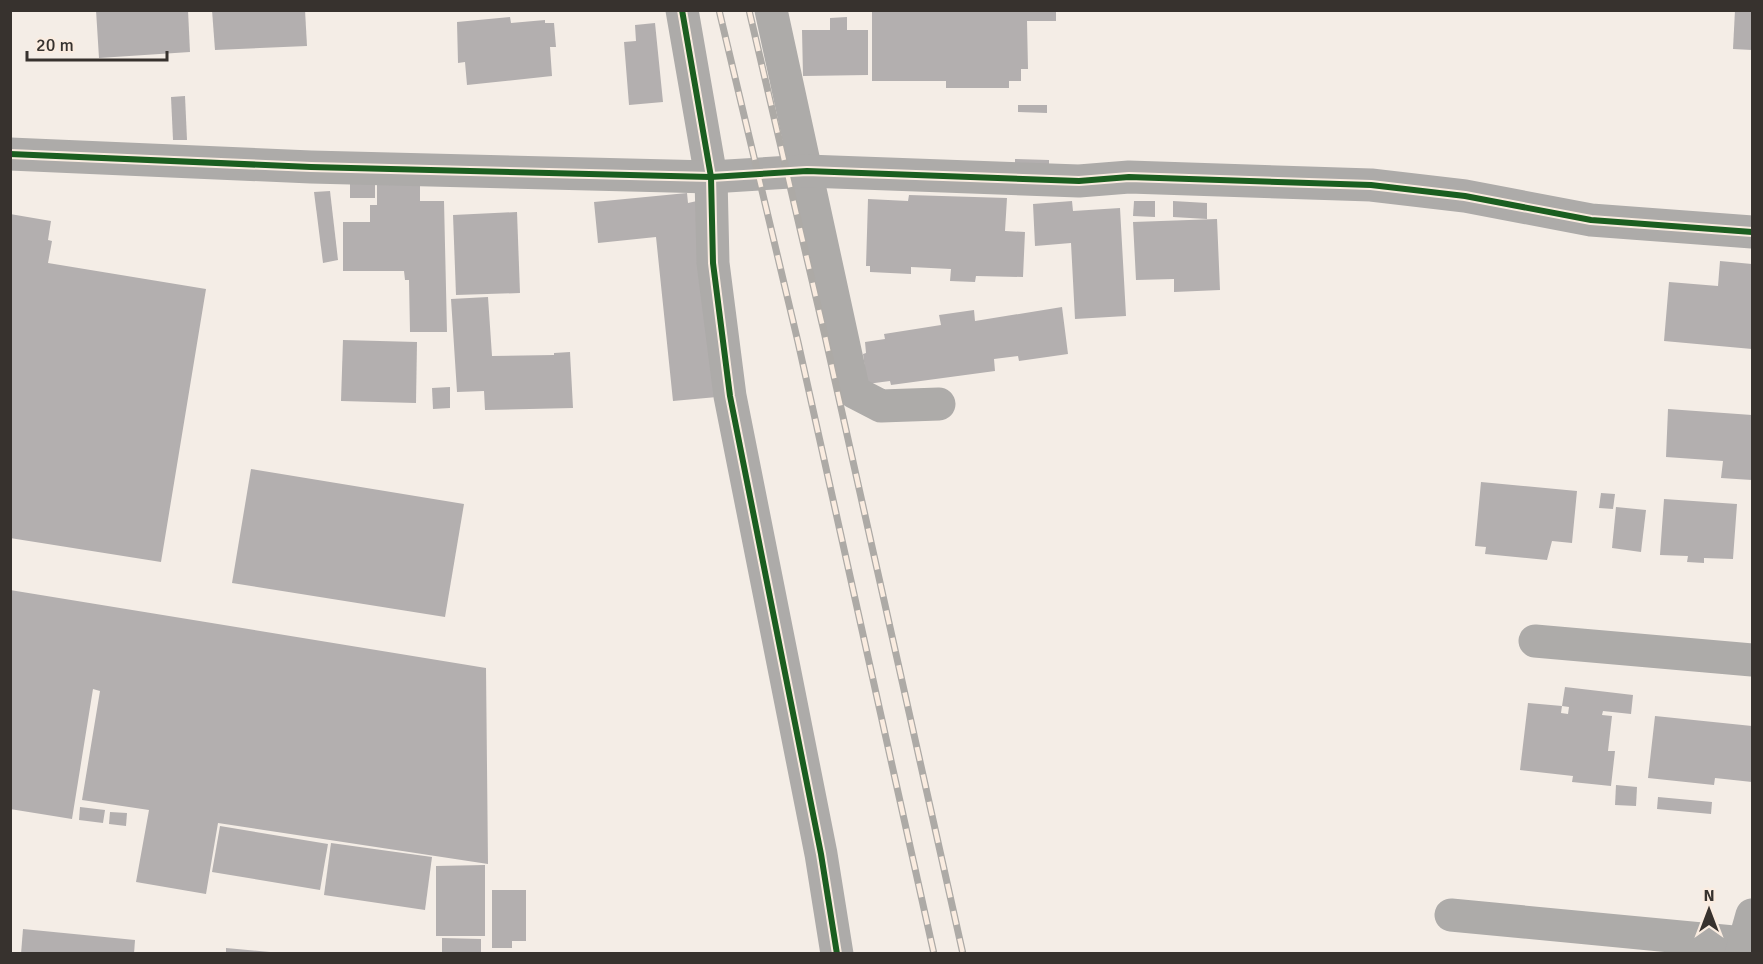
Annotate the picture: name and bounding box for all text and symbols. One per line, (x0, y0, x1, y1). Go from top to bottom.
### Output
scale bar (27, 24, 166, 62)
text: 20 m (36, 34, 74, 56)
north arrow (1679, 880, 1739, 940)
text: N (1703, 886, 1715, 906)

